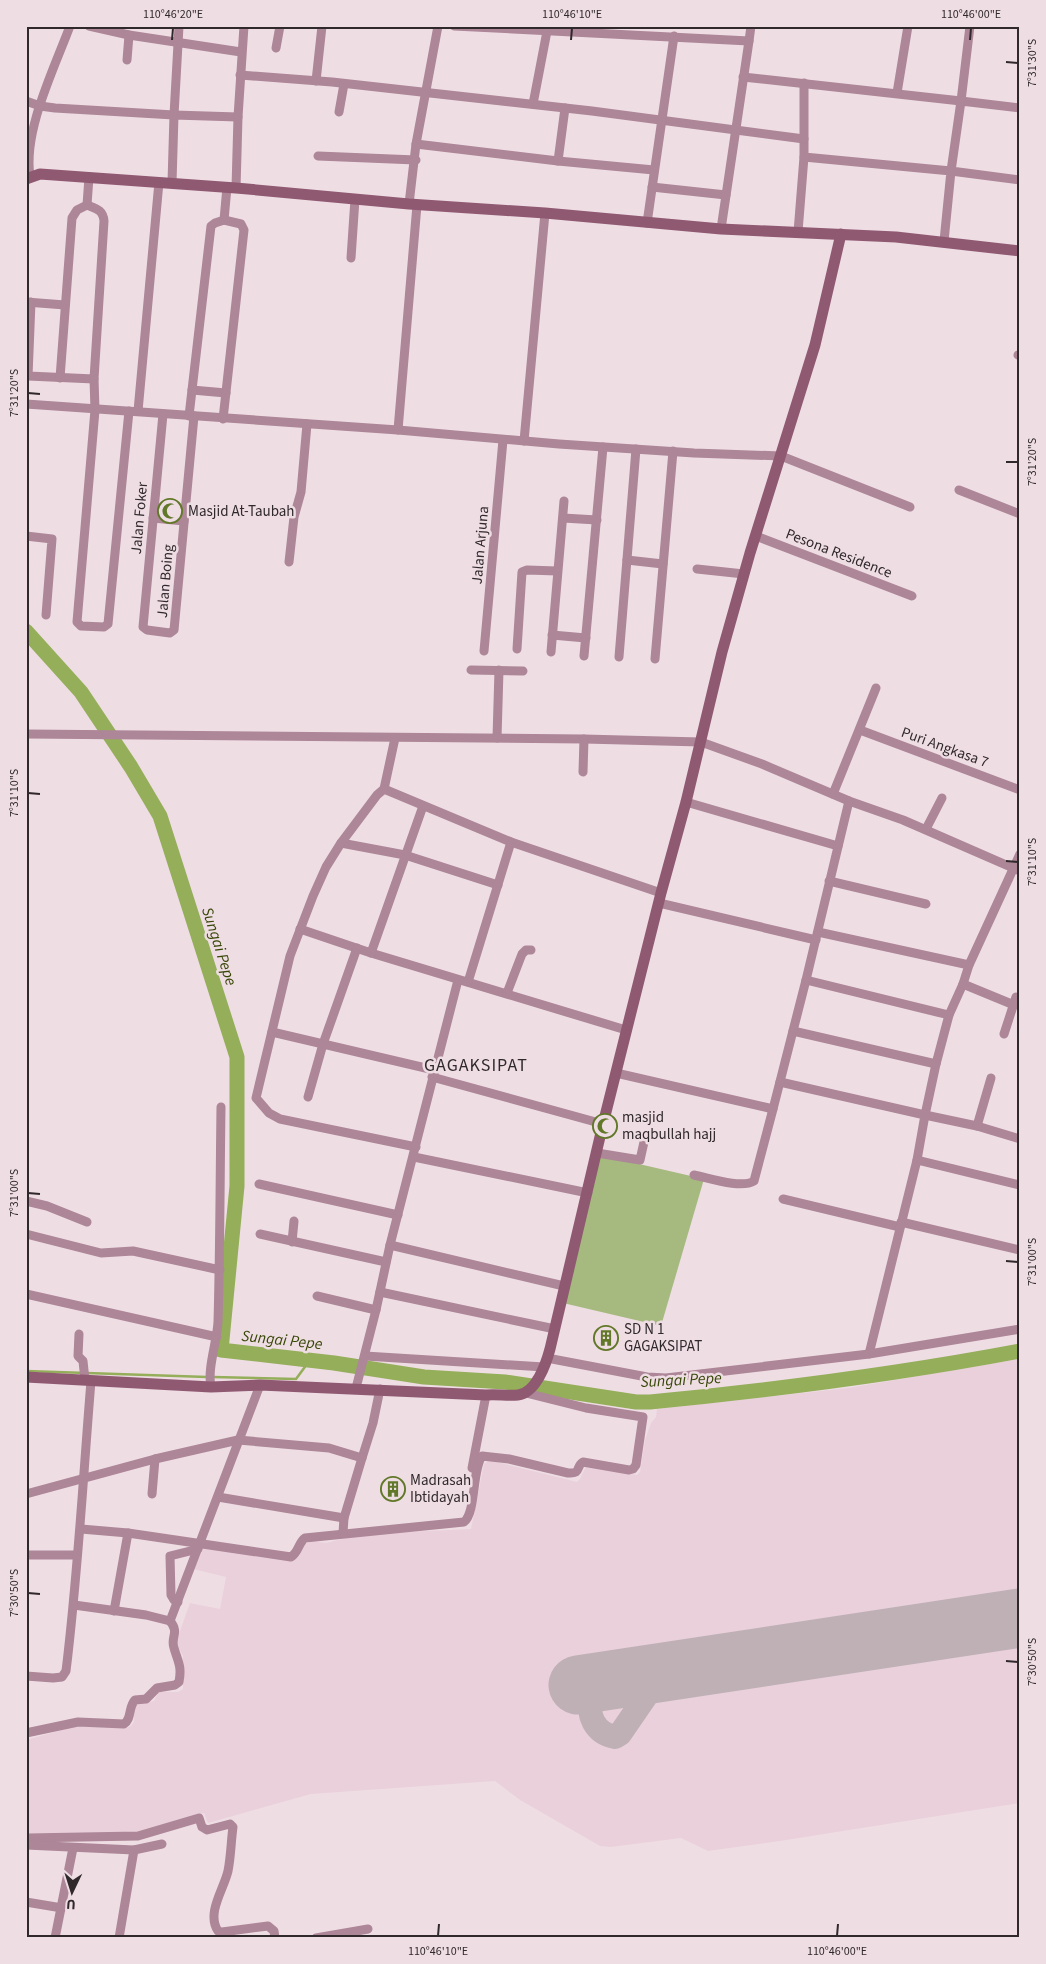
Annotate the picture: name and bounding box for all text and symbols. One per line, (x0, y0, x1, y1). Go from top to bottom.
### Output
text: 110°46'20"E (143, 6, 203, 23)
text: 110°46'10"E (542, 6, 602, 23)
text: 110°46'00"E (941, 6, 1001, 23)
text: 7°31'30"S (1024, 39, 1041, 87)
text: 7°31'20"S (6, 369, 23, 417)
text: 7°31'20"S (1024, 438, 1041, 486)
street label: Jalan Foker (126, 480, 153, 555)
mosque icon: Masjid At-Taubah (157, 498, 183, 524)
place label: Masjid At-Taubah (188, 501, 295, 522)
street label: Jalan Arjuna (467, 505, 494, 585)
street label: Pesona Residence (783, 524, 895, 583)
street label: Jalan Boing (152, 543, 179, 619)
street label: Puri Angkasa 7 (898, 722, 991, 773)
text: 7°31'10"S (6, 769, 23, 817)
text: 7°31'10"S (1024, 838, 1041, 886)
water label: Sungai Pepe (196, 904, 242, 989)
district label: GAGAKSIPAT (424, 1053, 528, 1078)
place label: masjid maqbullah hajj (622, 1107, 716, 1145)
mosque icon: masjid maqbullah hajj (592, 1113, 618, 1139)
text: 7°31'00"S (6, 1169, 23, 1217)
text: 7°31'00"S (1024, 1238, 1041, 1286)
place label: SD N 1 GAGAKSIPAT (624, 1319, 702, 1357)
water label: Sungai Pepe (240, 1325, 324, 1355)
building icon: SD N 1 GAGAKSIPAT (593, 1325, 619, 1351)
water label: Sungai Pepe (640, 1367, 723, 1393)
place label: Madrasah Ibtidayah (410, 1470, 471, 1508)
building icon: Madrasah Ibtidayah (380, 1476, 406, 1502)
text: 7°30'50"S (6, 1569, 23, 1617)
text: 7°30'50"S (1024, 1638, 1041, 1686)
north arrow (48, 1866, 98, 1916)
text: U (66, 1894, 77, 1914)
text: 110°46'10"E (408, 1943, 468, 1960)
text: 110°46'00"E (807, 1943, 867, 1960)

